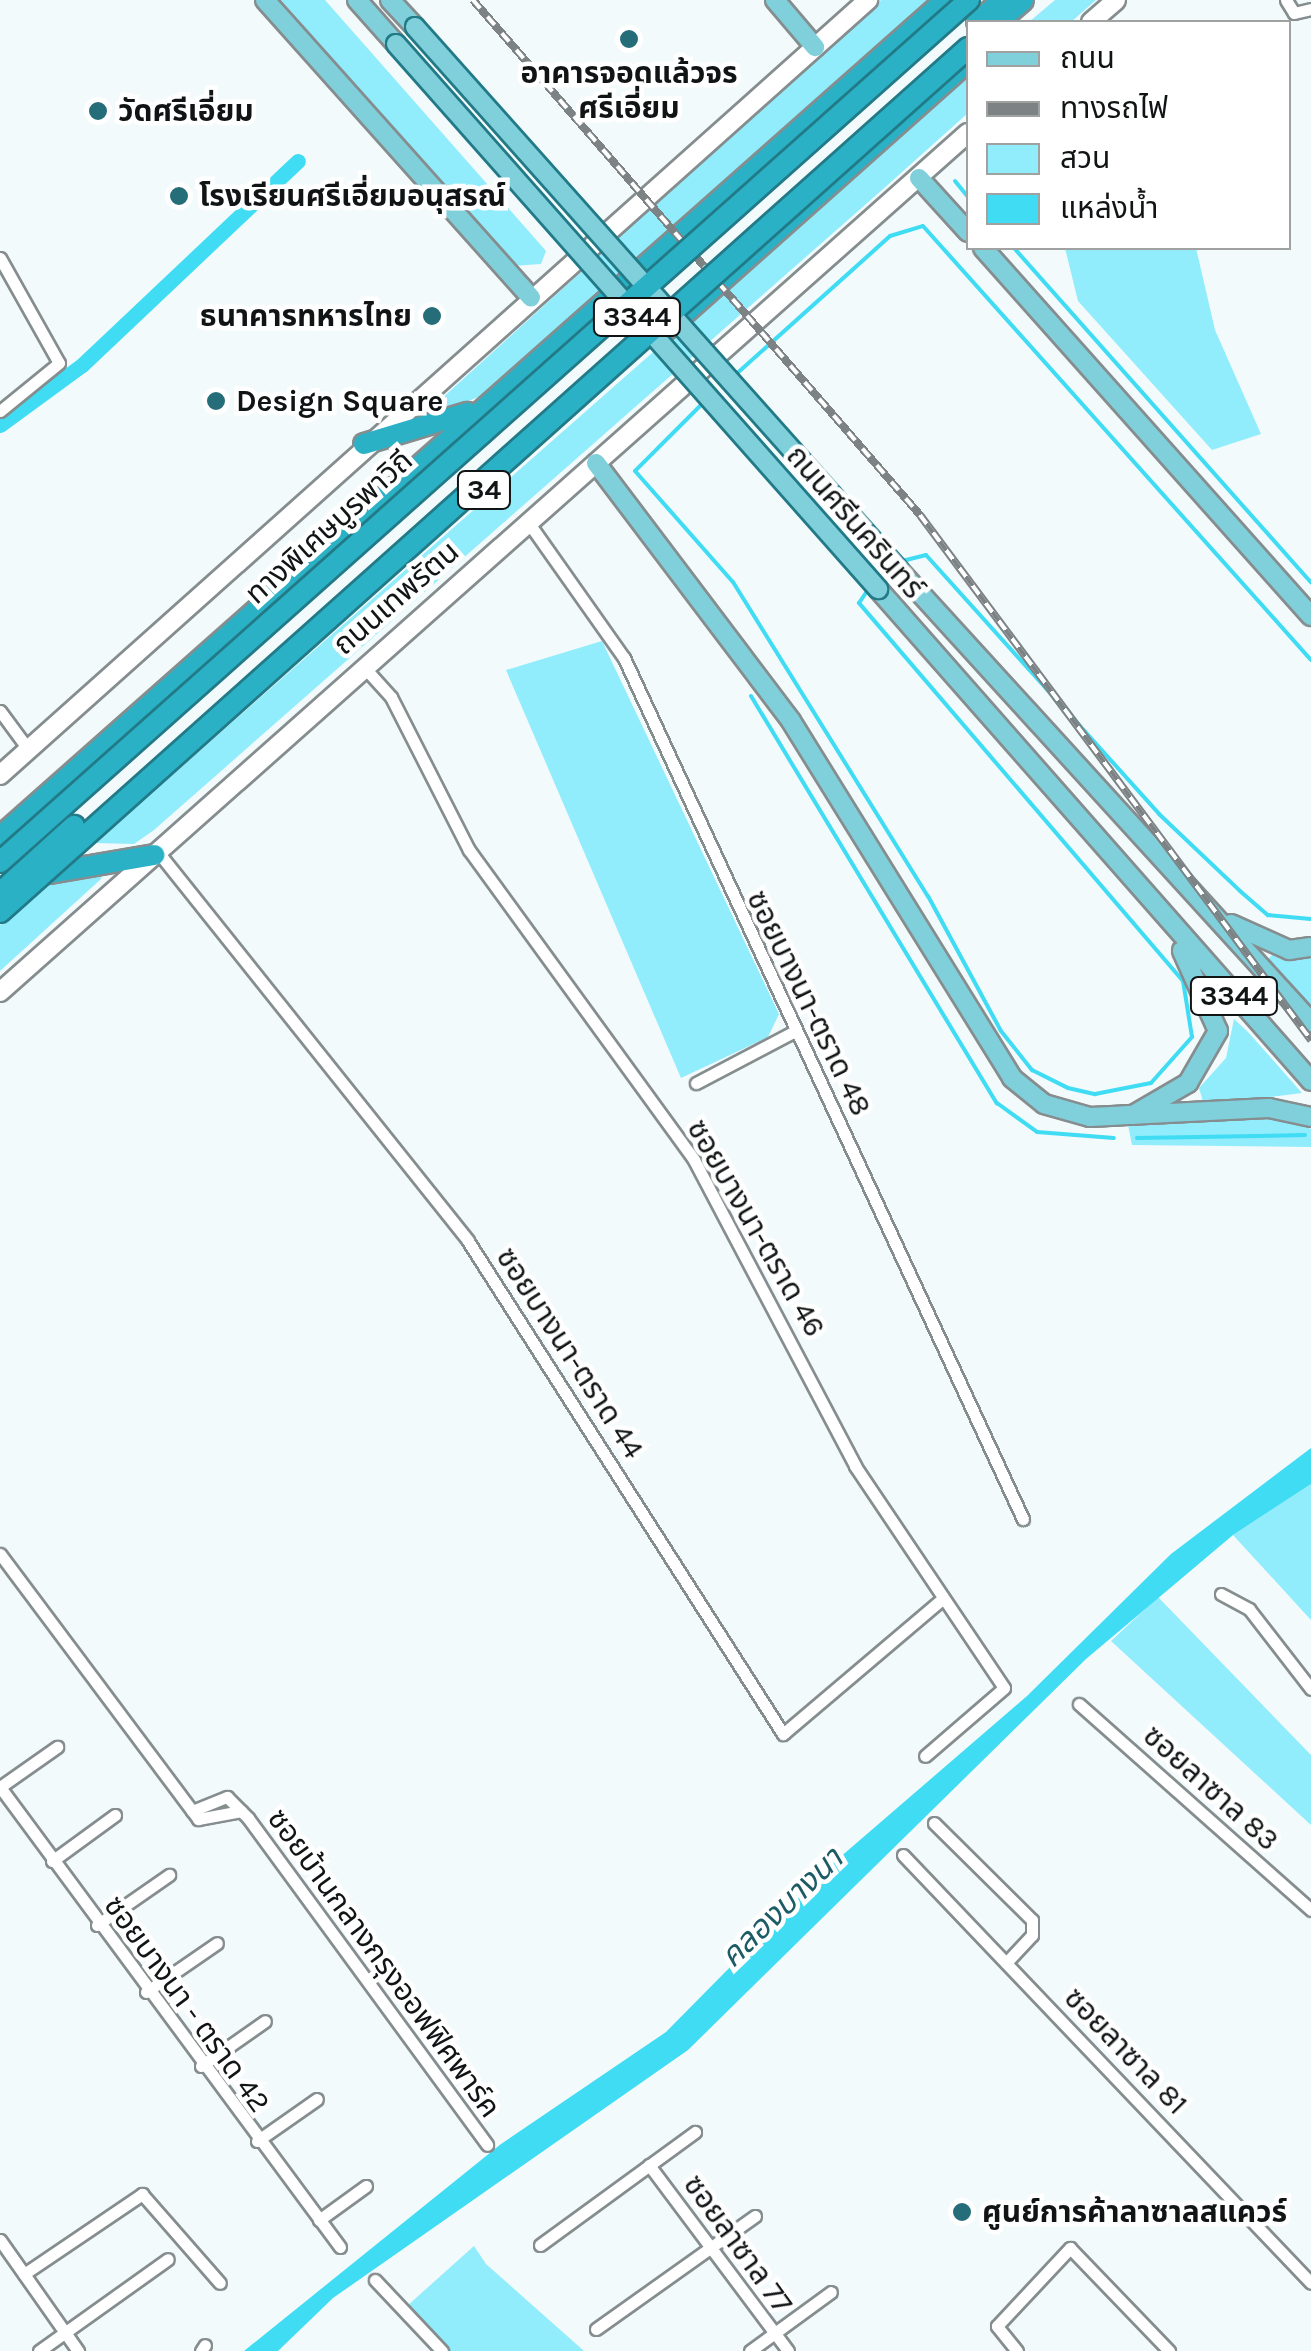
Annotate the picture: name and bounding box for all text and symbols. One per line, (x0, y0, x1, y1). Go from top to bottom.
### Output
legend (966, 20, 1291, 250)
marker: อาคารจอดแล้วจร ศรีเอี่ยม (618, 28, 640, 50)
text: ถนน (1060, 40, 1115, 76)
place label: อาคารจอดแล้วจร ศรีเอี่ยม (520, 55, 738, 126)
text: ทางรถไฟ (1060, 90, 1168, 126)
place label: วัดศรีเอี่ยม (118, 93, 254, 129)
marker: วัดศรีเอี่ยม (87, 100, 109, 122)
text: สวน (1060, 140, 1110, 176)
place label: โรงเรียนศรีเอี่ยมอนุสรณ์ (199, 178, 506, 214)
marker: โรงเรียนศรีเอี่ยมอนุสรณ์ (168, 185, 190, 207)
text: แหล่งน้ำ (1060, 190, 1158, 226)
road number: 3344 (592, 294, 682, 340)
place label: ธนาคารทหารไทย (200, 298, 412, 334)
marker: ธนาคารทหารไทย (421, 305, 443, 327)
place label: Design Square (236, 383, 443, 419)
marker: Design Square (205, 390, 227, 412)
street label: ถนนศรีนครินทร์ (779, 438, 931, 606)
street label: ทางพิเศษบูรพาวิถี (238, 442, 420, 612)
road number: 34 (456, 467, 512, 513)
street label: ถนนเทพรัตน (326, 534, 466, 662)
street label: ซอยบางนา-ตราด 48 (739, 885, 879, 1121)
road number: 3344 (1189, 973, 1279, 1019)
street label: ซอยบางนา-ตราด 46 (679, 1113, 833, 1343)
street label: ซอยบางนา-ตราด 44 (488, 1241, 652, 1465)
street label: ซอยลาซาล 83 (1136, 1718, 1286, 1858)
street label: ซอยบ้านกลางกรุงออฟฟิศพาร์ค (260, 1802, 508, 2124)
water label: คลองบางนา (713, 1840, 851, 1976)
street label: ซอยบางนา - ตราด 42 (96, 1889, 278, 2119)
street label: ซอยลาซาล 81 (1057, 1980, 1195, 2122)
street label: ซอยลาซาล 77 (676, 2168, 800, 2320)
place label: ศูนย์การค้าลาซาลสแควร์ (982, 2194, 1287, 2230)
marker: ศูนย์การค้าลาซาลสแควร์ (951, 2201, 973, 2223)

